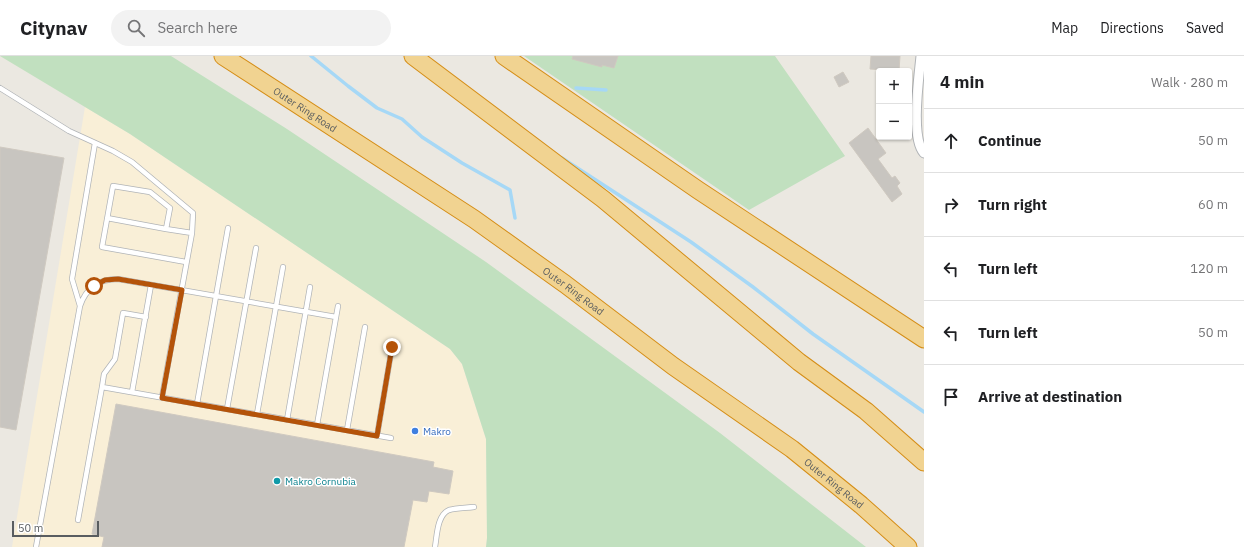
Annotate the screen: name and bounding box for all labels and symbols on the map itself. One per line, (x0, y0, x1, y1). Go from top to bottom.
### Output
street label: Outer Ring Road (271, 84, 339, 135)
street label: Outer Ring Road (540, 264, 606, 318)
route start (85, 277, 103, 295)
route end (383, 338, 401, 356)
place label: Makro (423, 425, 451, 438)
marker: Makro (410, 426, 420, 436)
street label: Outer Ring Road (801, 455, 866, 512)
place label: Makro Cornubia (285, 475, 356, 488)
marker: Makro Cornubia (272, 476, 282, 486)
scale bar (12, 519, 99, 538)

